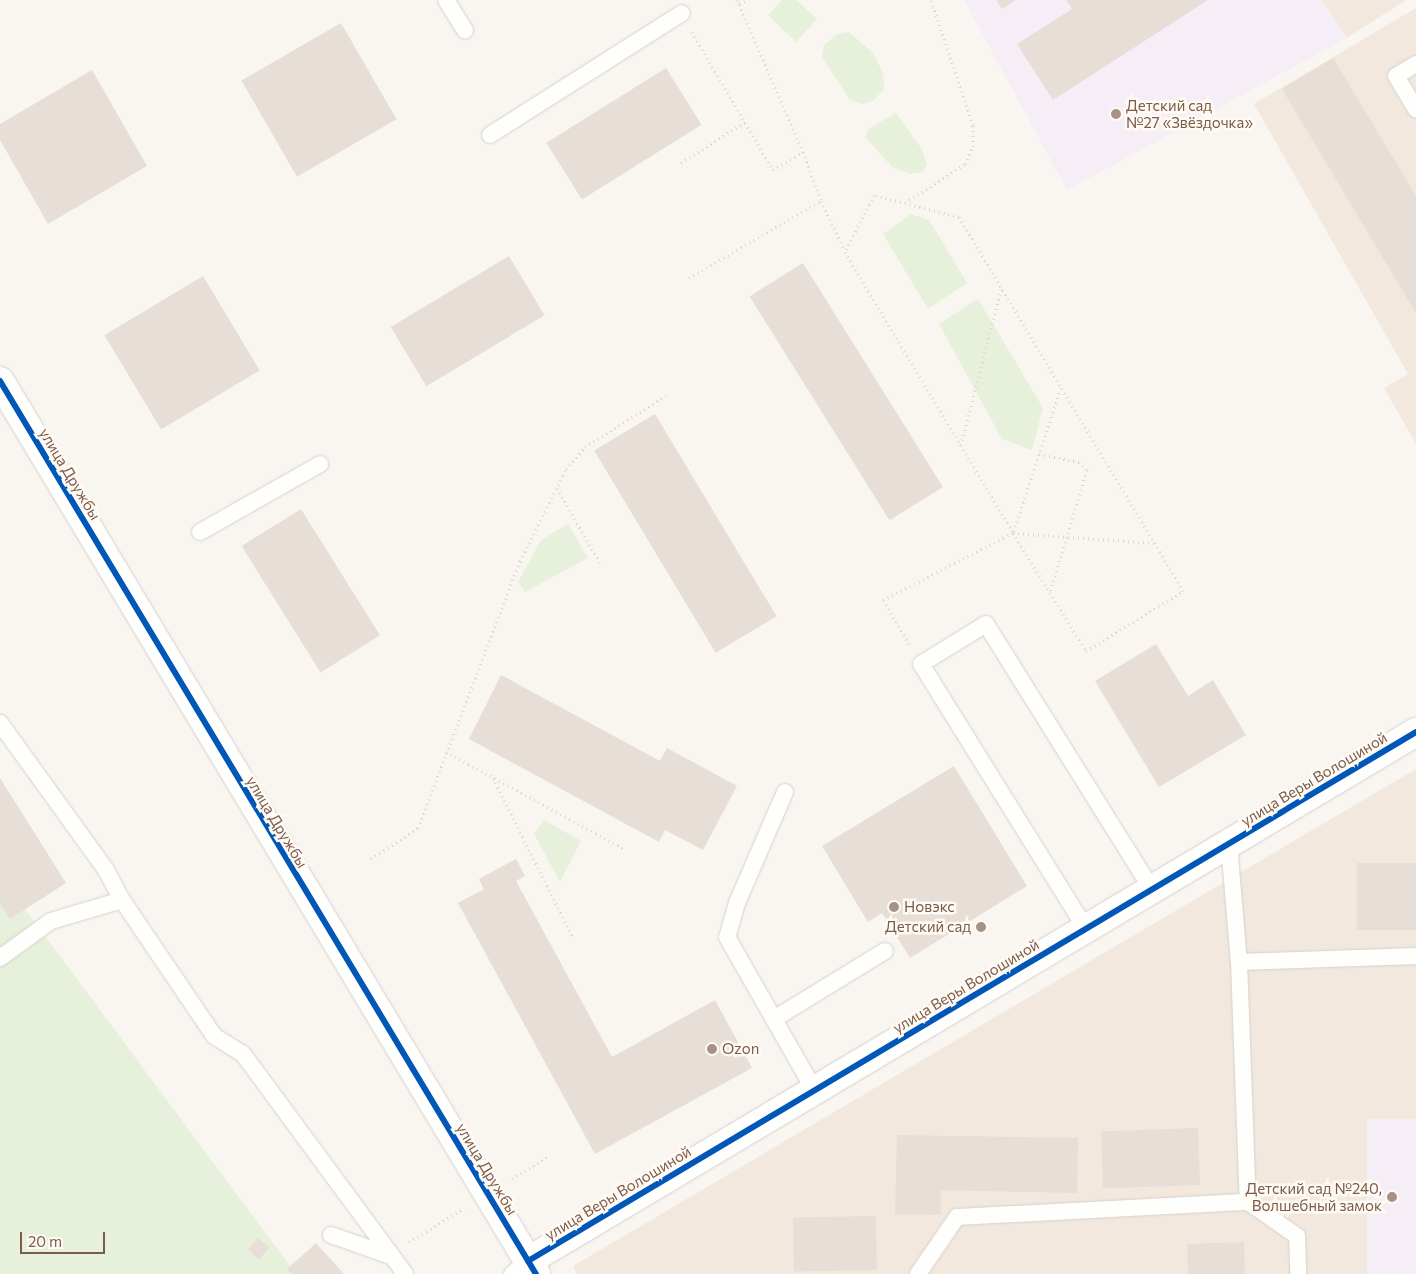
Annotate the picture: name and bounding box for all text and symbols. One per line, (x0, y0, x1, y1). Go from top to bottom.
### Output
place label: Детский сад №27 «Звёздочка» (1126, 96, 1253, 131)
marker: Детский сад №27 «Звёздочка» (1110, 108, 1122, 120)
street label: улица Дружбы (36, 425, 104, 523)
street label: улица Веры Волошиной (1238, 728, 1390, 830)
street label: улица Дружбы (243, 773, 311, 871)
place label: Новэкс (904, 898, 955, 916)
marker: Новэкс (888, 901, 900, 913)
place label: Детский сад (885, 918, 971, 936)
marker: Детский сад (975, 921, 987, 933)
street label: улица Веры Волошиной (890, 935, 1042, 1037)
place label: Ozon (722, 1040, 759, 1058)
marker: Ozon (706, 1043, 718, 1055)
street label: улица Дружбы (453, 1120, 521, 1218)
street label: улица Веры Волошиной (542, 1142, 694, 1244)
place label: Детский сад №240, Волшебный замок (1245, 1179, 1382, 1214)
marker: Детский сад №240, Волшебный замок (1386, 1191, 1398, 1203)
scale bar (22, 1222, 108, 1254)
text: 20 m (28, 1232, 62, 1250)

